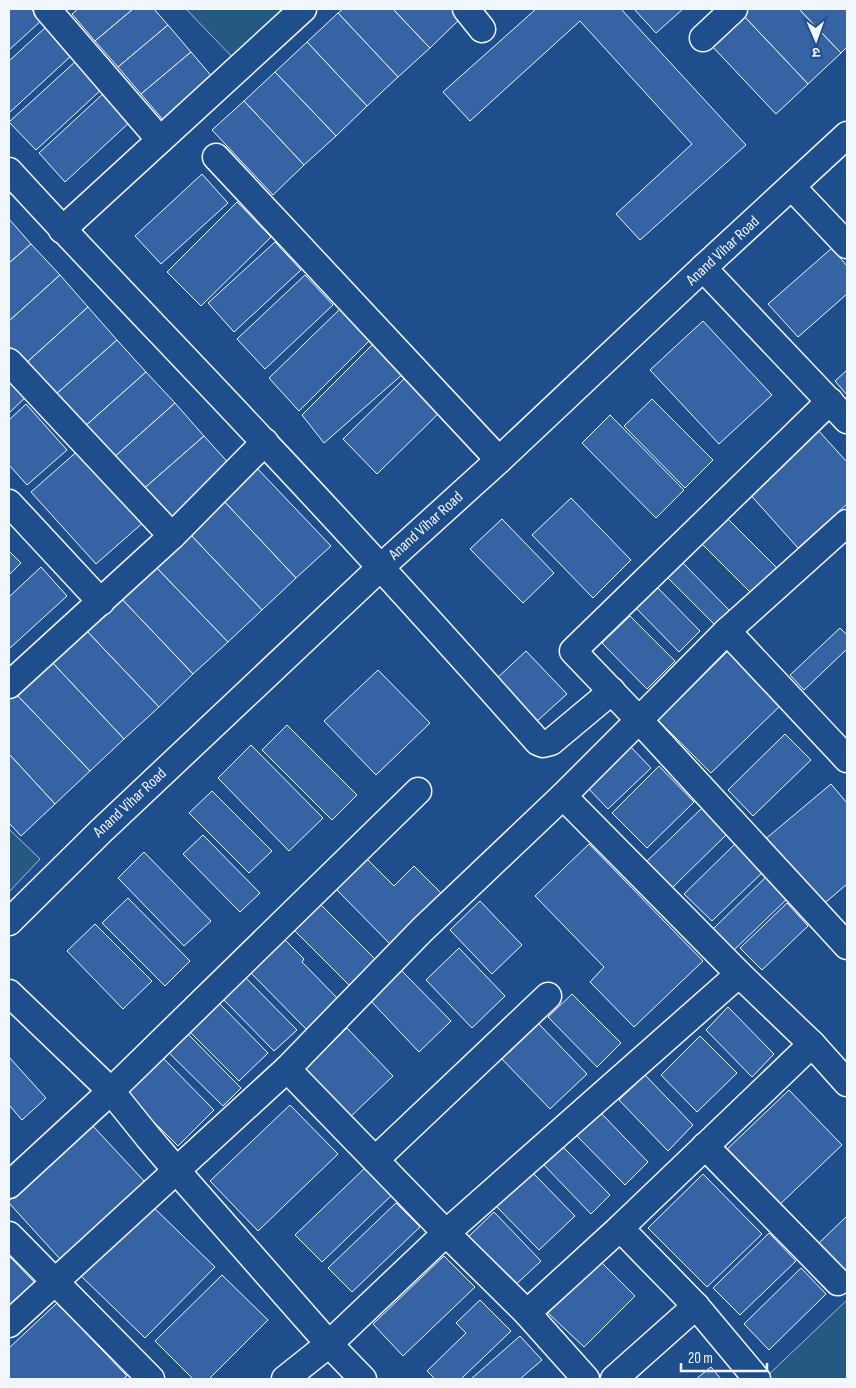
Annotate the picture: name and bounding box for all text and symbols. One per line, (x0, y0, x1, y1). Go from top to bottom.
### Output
north arrow (791, 15, 841, 65)
text: उ (811, 44, 821, 61)
street label: Anand Vihar Road (682, 212, 764, 290)
street label: Anand Vihar Road (384, 488, 467, 565)
street label: Anand Vihar Road (89, 764, 171, 842)
scale bar (681, 1340, 767, 1372)
text: 20 m (688, 1349, 713, 1368)

